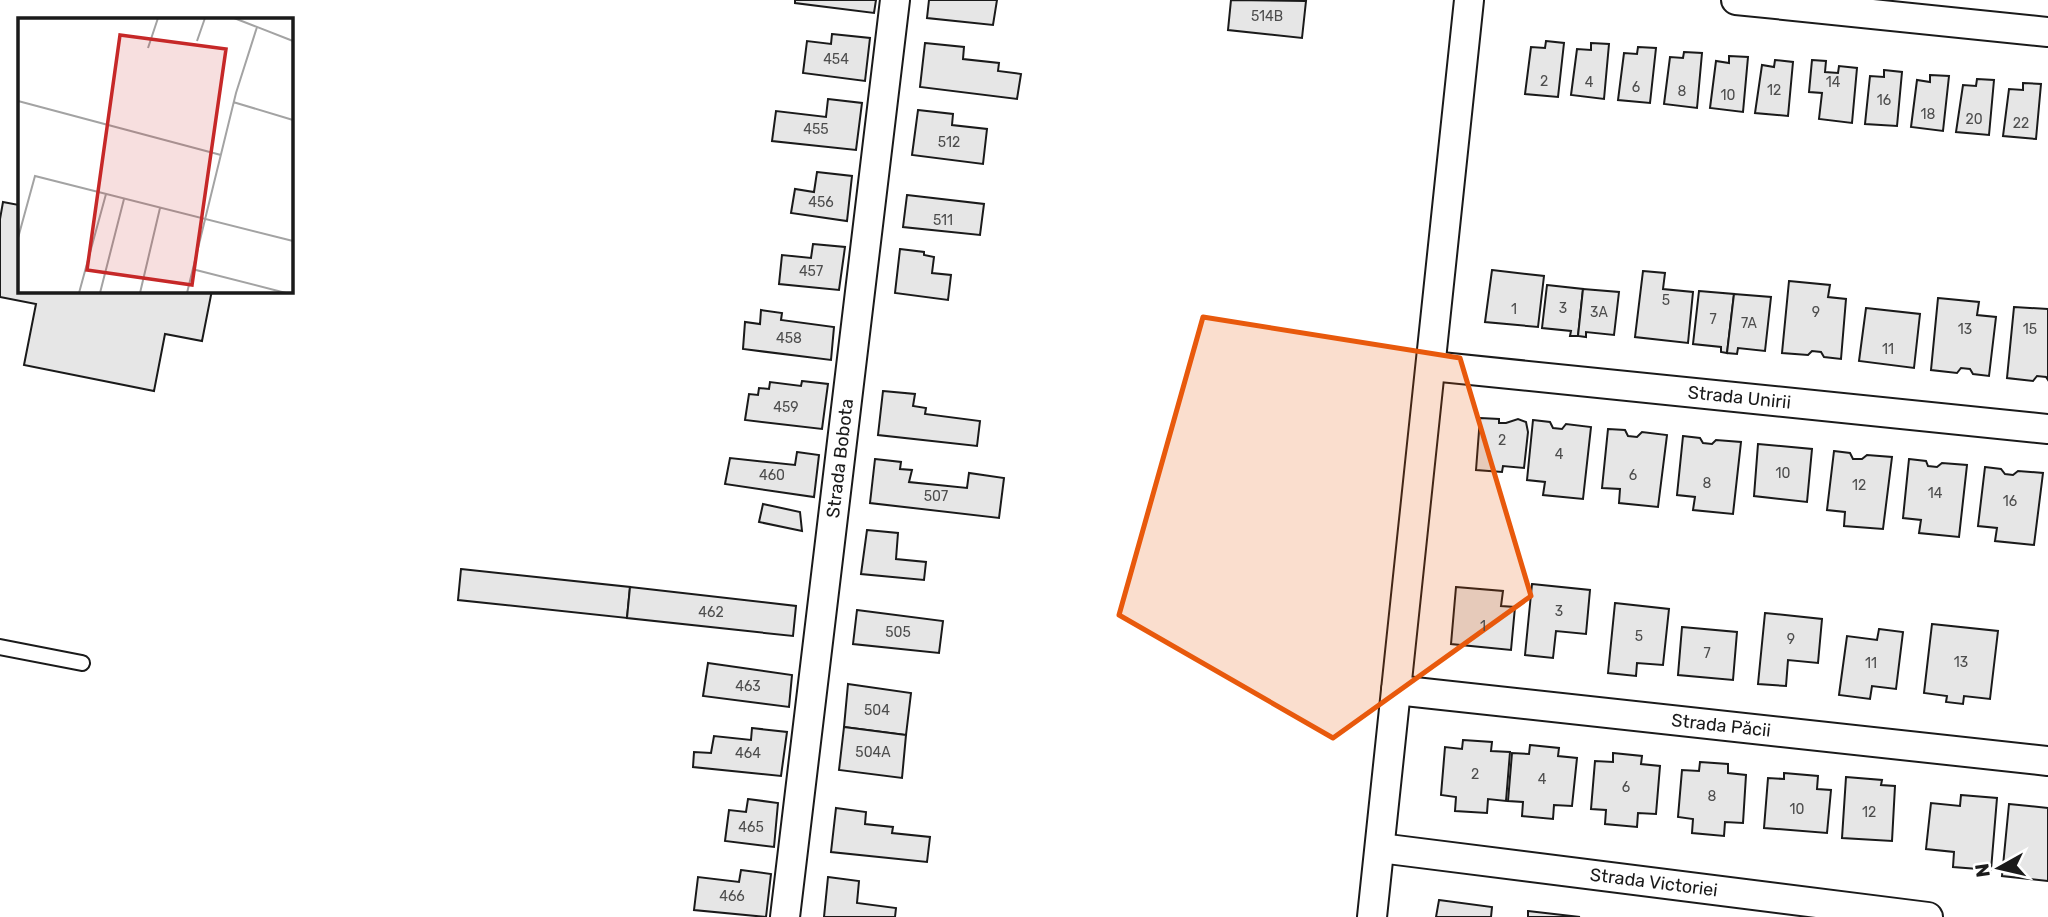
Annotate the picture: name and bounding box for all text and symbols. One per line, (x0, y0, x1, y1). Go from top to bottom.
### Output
house number: 514B (1251, 8, 1283, 25)
inset map (18, 18, 292, 292)
house number: 454 (823, 51, 849, 68)
house number: 2 (1540, 73, 1548, 90)
house number: 4 (1585, 74, 1594, 91)
house number: 14 (1826, 74, 1841, 91)
house number: 6 (1632, 79, 1640, 96)
house number: 12 (1767, 82, 1781, 99)
house number: 8 (1678, 83, 1687, 100)
house number: 10 (1721, 87, 1736, 104)
house number: 16 (1877, 92, 1891, 109)
house number: 18 (1921, 106, 1936, 123)
house number: 20 (1965, 111, 1983, 128)
house number: 22 (2013, 115, 2029, 132)
house number: 455 (803, 121, 829, 138)
house number: 512 (938, 134, 960, 151)
house number: 456 (808, 194, 834, 211)
house number: 511 (933, 212, 953, 229)
house number: 457 (799, 263, 823, 280)
house number: 5 (1662, 292, 1670, 309)
house number: 3 (1559, 300, 1567, 317)
house number: 1 (1511, 301, 1517, 318)
house number: 3A (1590, 304, 1609, 321)
house number: 9 (1812, 304, 1820, 321)
house number: 7 (1709, 311, 1717, 328)
house number: 7A (1741, 315, 1758, 332)
house number: 13 (1958, 321, 1972, 338)
house number: 15 (2023, 321, 2037, 338)
house number: 458 (776, 330, 802, 347)
house number: 11 (1882, 341, 1894, 358)
street label: Strada Unirii (1687, 381, 1792, 414)
street label: Strada Bobota (822, 397, 858, 519)
house number: 459 (773, 399, 799, 416)
house number: 2 (1498, 432, 1506, 449)
house number: 4 (1555, 446, 1564, 463)
house number: 10 (1776, 465, 1791, 482)
house number: 460 (759, 467, 785, 484)
house number: 6 (1629, 467, 1637, 484)
house number: 8 (1703, 475, 1712, 492)
house number: 12 (1852, 477, 1866, 494)
house number: 14 (1928, 485, 1943, 502)
house number: 507 (924, 488, 948, 505)
house number: 16 (2003, 493, 2017, 510)
house number: 3 (1555, 603, 1563, 620)
house number: 462 (698, 604, 724, 621)
house number: 1 (1480, 618, 1486, 635)
house number: 505 (885, 624, 911, 641)
house number: 5 (1635, 628, 1643, 645)
house number: 9 (1787, 631, 1795, 648)
house number: 7 (1703, 645, 1711, 662)
house number: 13 (1954, 654, 1968, 671)
house number: 11 (1865, 655, 1877, 672)
house number: 463 (735, 678, 761, 695)
house number: 504 (864, 702, 890, 719)
street label: Strada Păcii (1670, 709, 1772, 742)
house number: 504A (855, 744, 891, 761)
house number: 464 (735, 745, 761, 762)
house number: 2 (1471, 766, 1479, 783)
house number: 4 (1538, 771, 1547, 788)
house number: 6 (1622, 779, 1630, 796)
house number: 8 (1708, 788, 1717, 805)
house number: 10 (1790, 801, 1805, 818)
house number: 12 (1862, 804, 1876, 821)
house number: 465 (738, 819, 764, 836)
north arrow (1964, 833, 2034, 903)
text: N (1970, 862, 1995, 879)
street label: Strada Victoriei (1589, 864, 1719, 901)
house number: 466 (719, 888, 745, 905)

